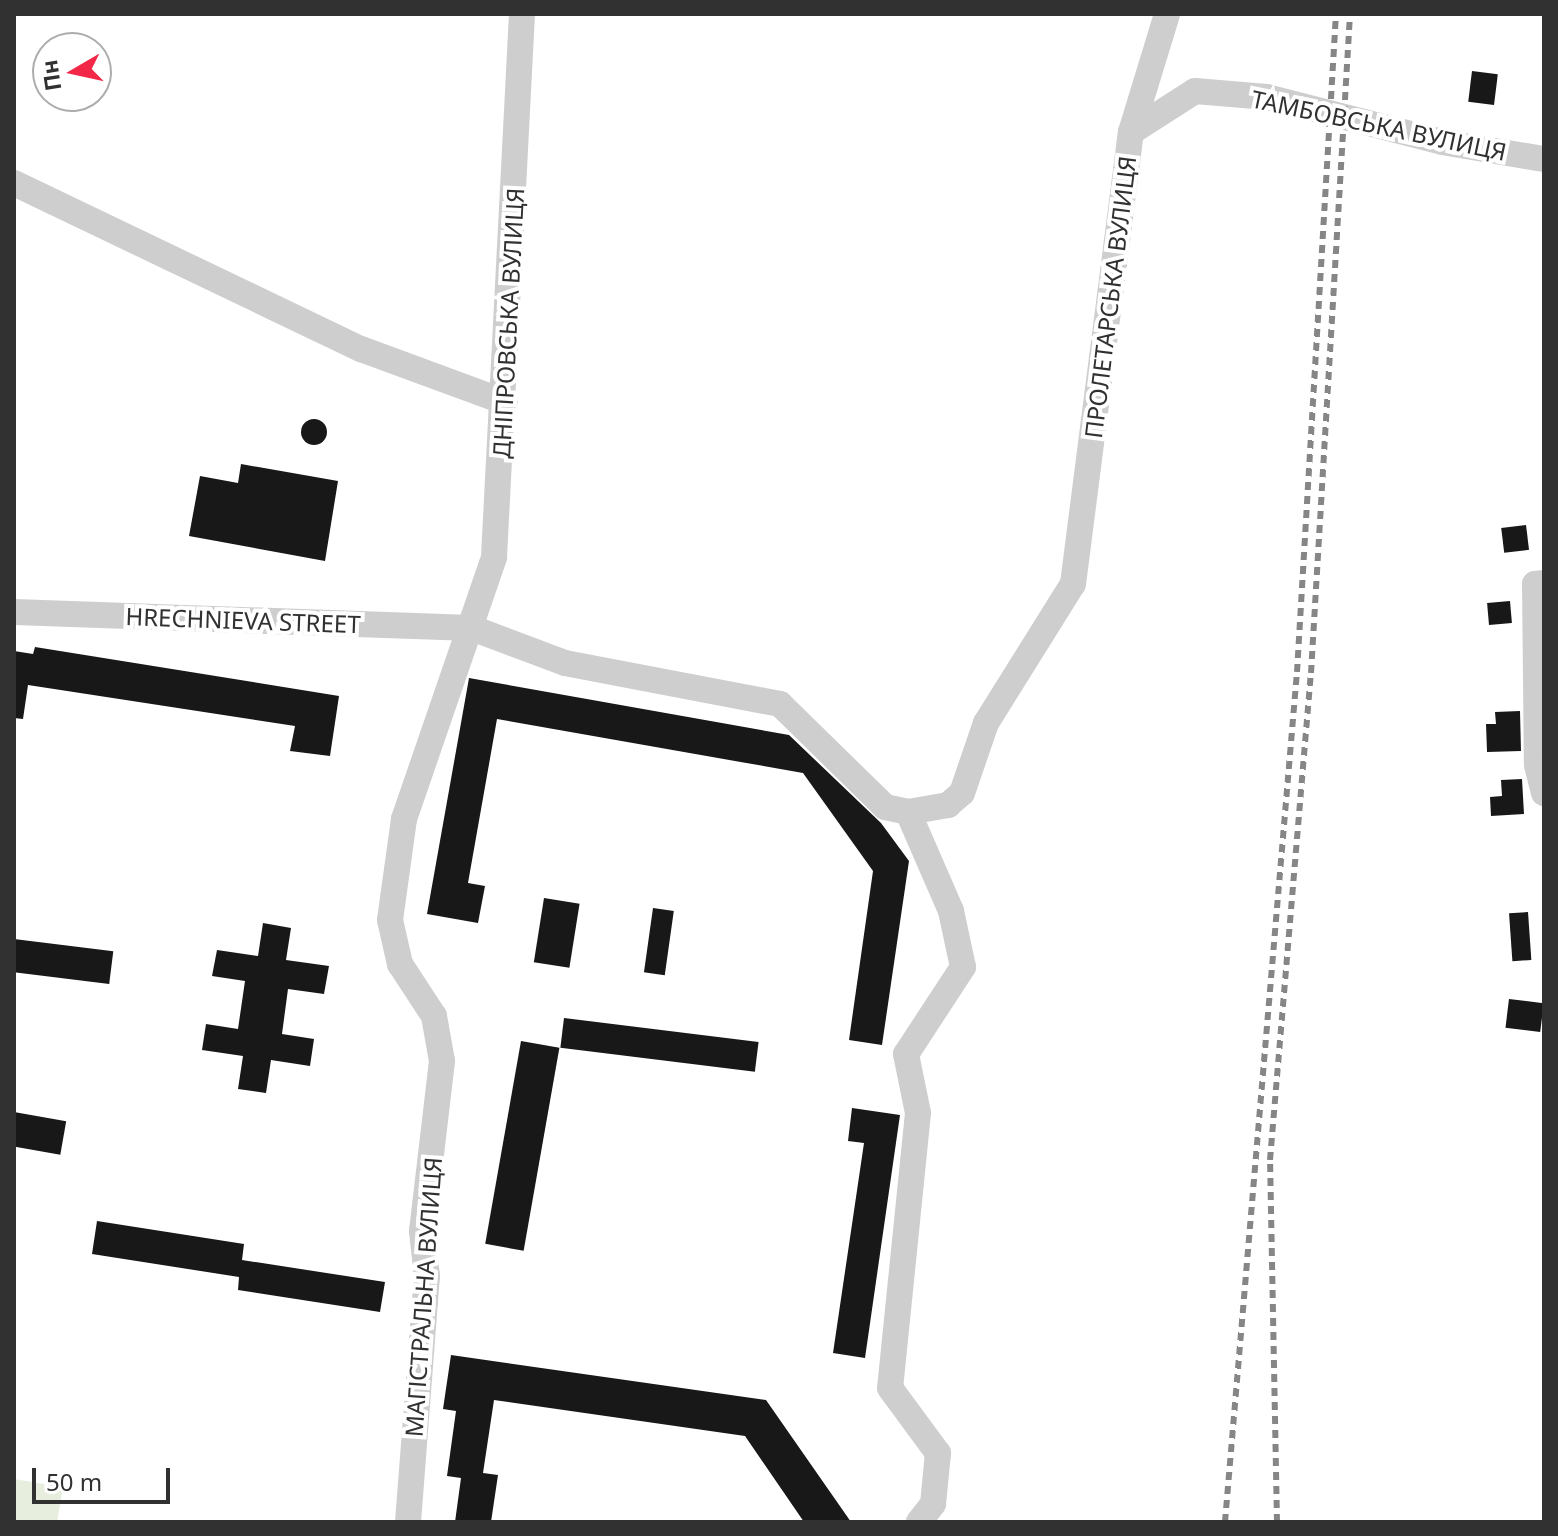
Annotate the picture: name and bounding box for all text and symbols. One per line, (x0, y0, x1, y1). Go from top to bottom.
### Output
north arrow (32, 32, 112, 112)
text: Пн (33, 58, 68, 93)
street label: ТАМБОВСЬКА ВУЛИЦЯ (1249, 84, 1509, 166)
street label: ПРОЛЕТАРСЬКА ВУЛИЦЯ (1078, 154, 1142, 440)
street label: ДНІПРОВСЬКА ВУЛИЦЯ (487, 187, 529, 459)
street label: HRECHNIEVA STREET (125, 602, 361, 638)
street label: МАГІСТРАЛЬНА ВУЛИЦЯ (399, 1156, 447, 1438)
scale bar (36, 1452, 174, 1502)
text: 50 m (46, 1465, 102, 1498)

